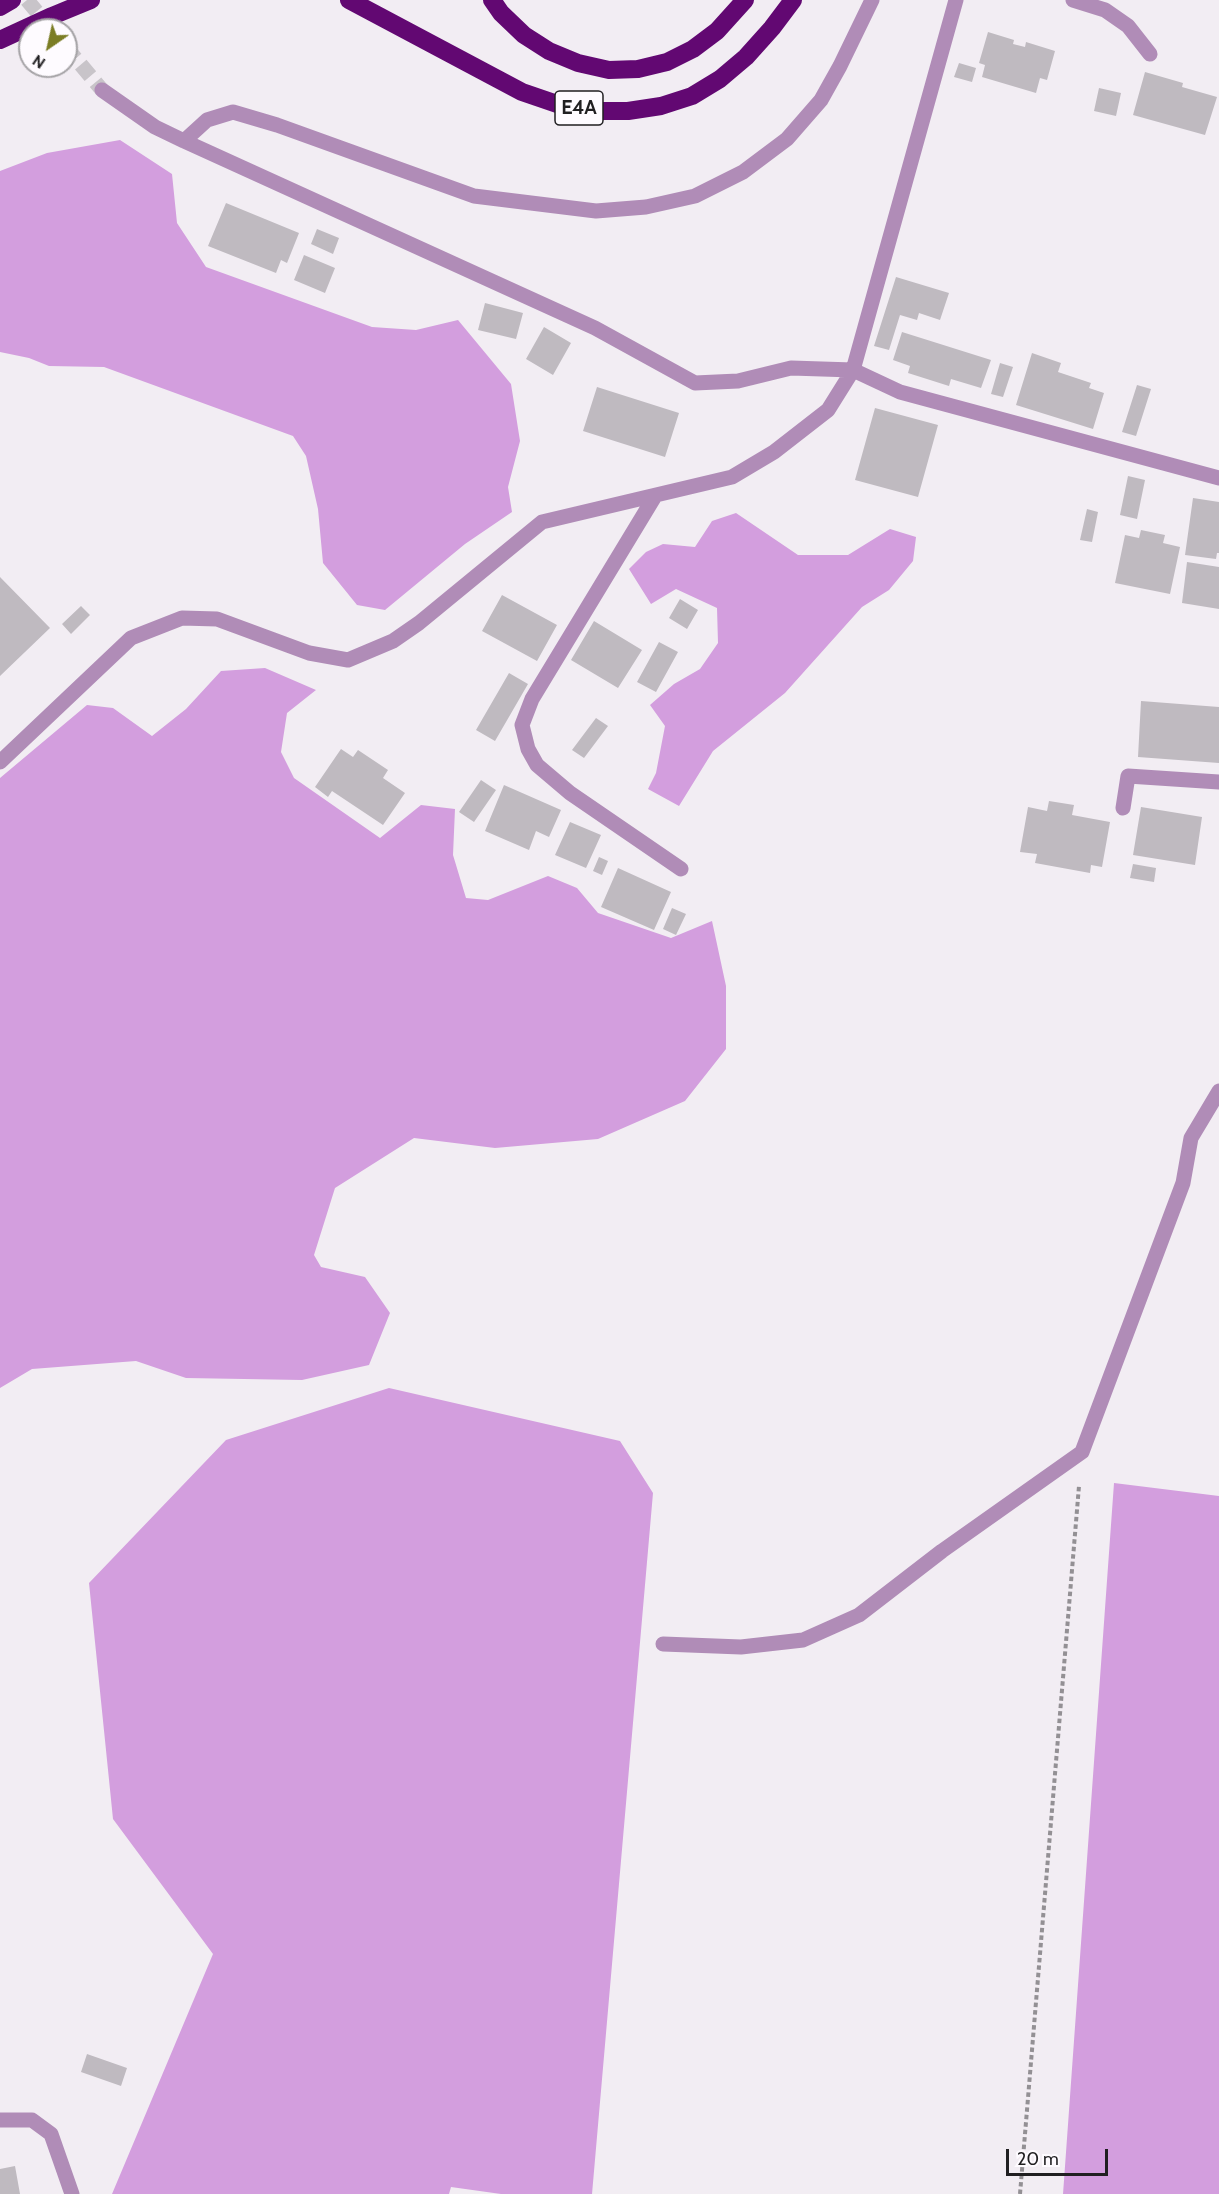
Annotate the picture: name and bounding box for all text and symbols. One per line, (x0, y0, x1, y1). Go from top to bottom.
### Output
north arrow (18, 18, 78, 78)
text: N (29, 51, 49, 73)
road number: E4A (555, 91, 603, 125)
scale bar (1009, 2137, 1111, 2175)
text: 20 m (1017, 2148, 1059, 2170)

